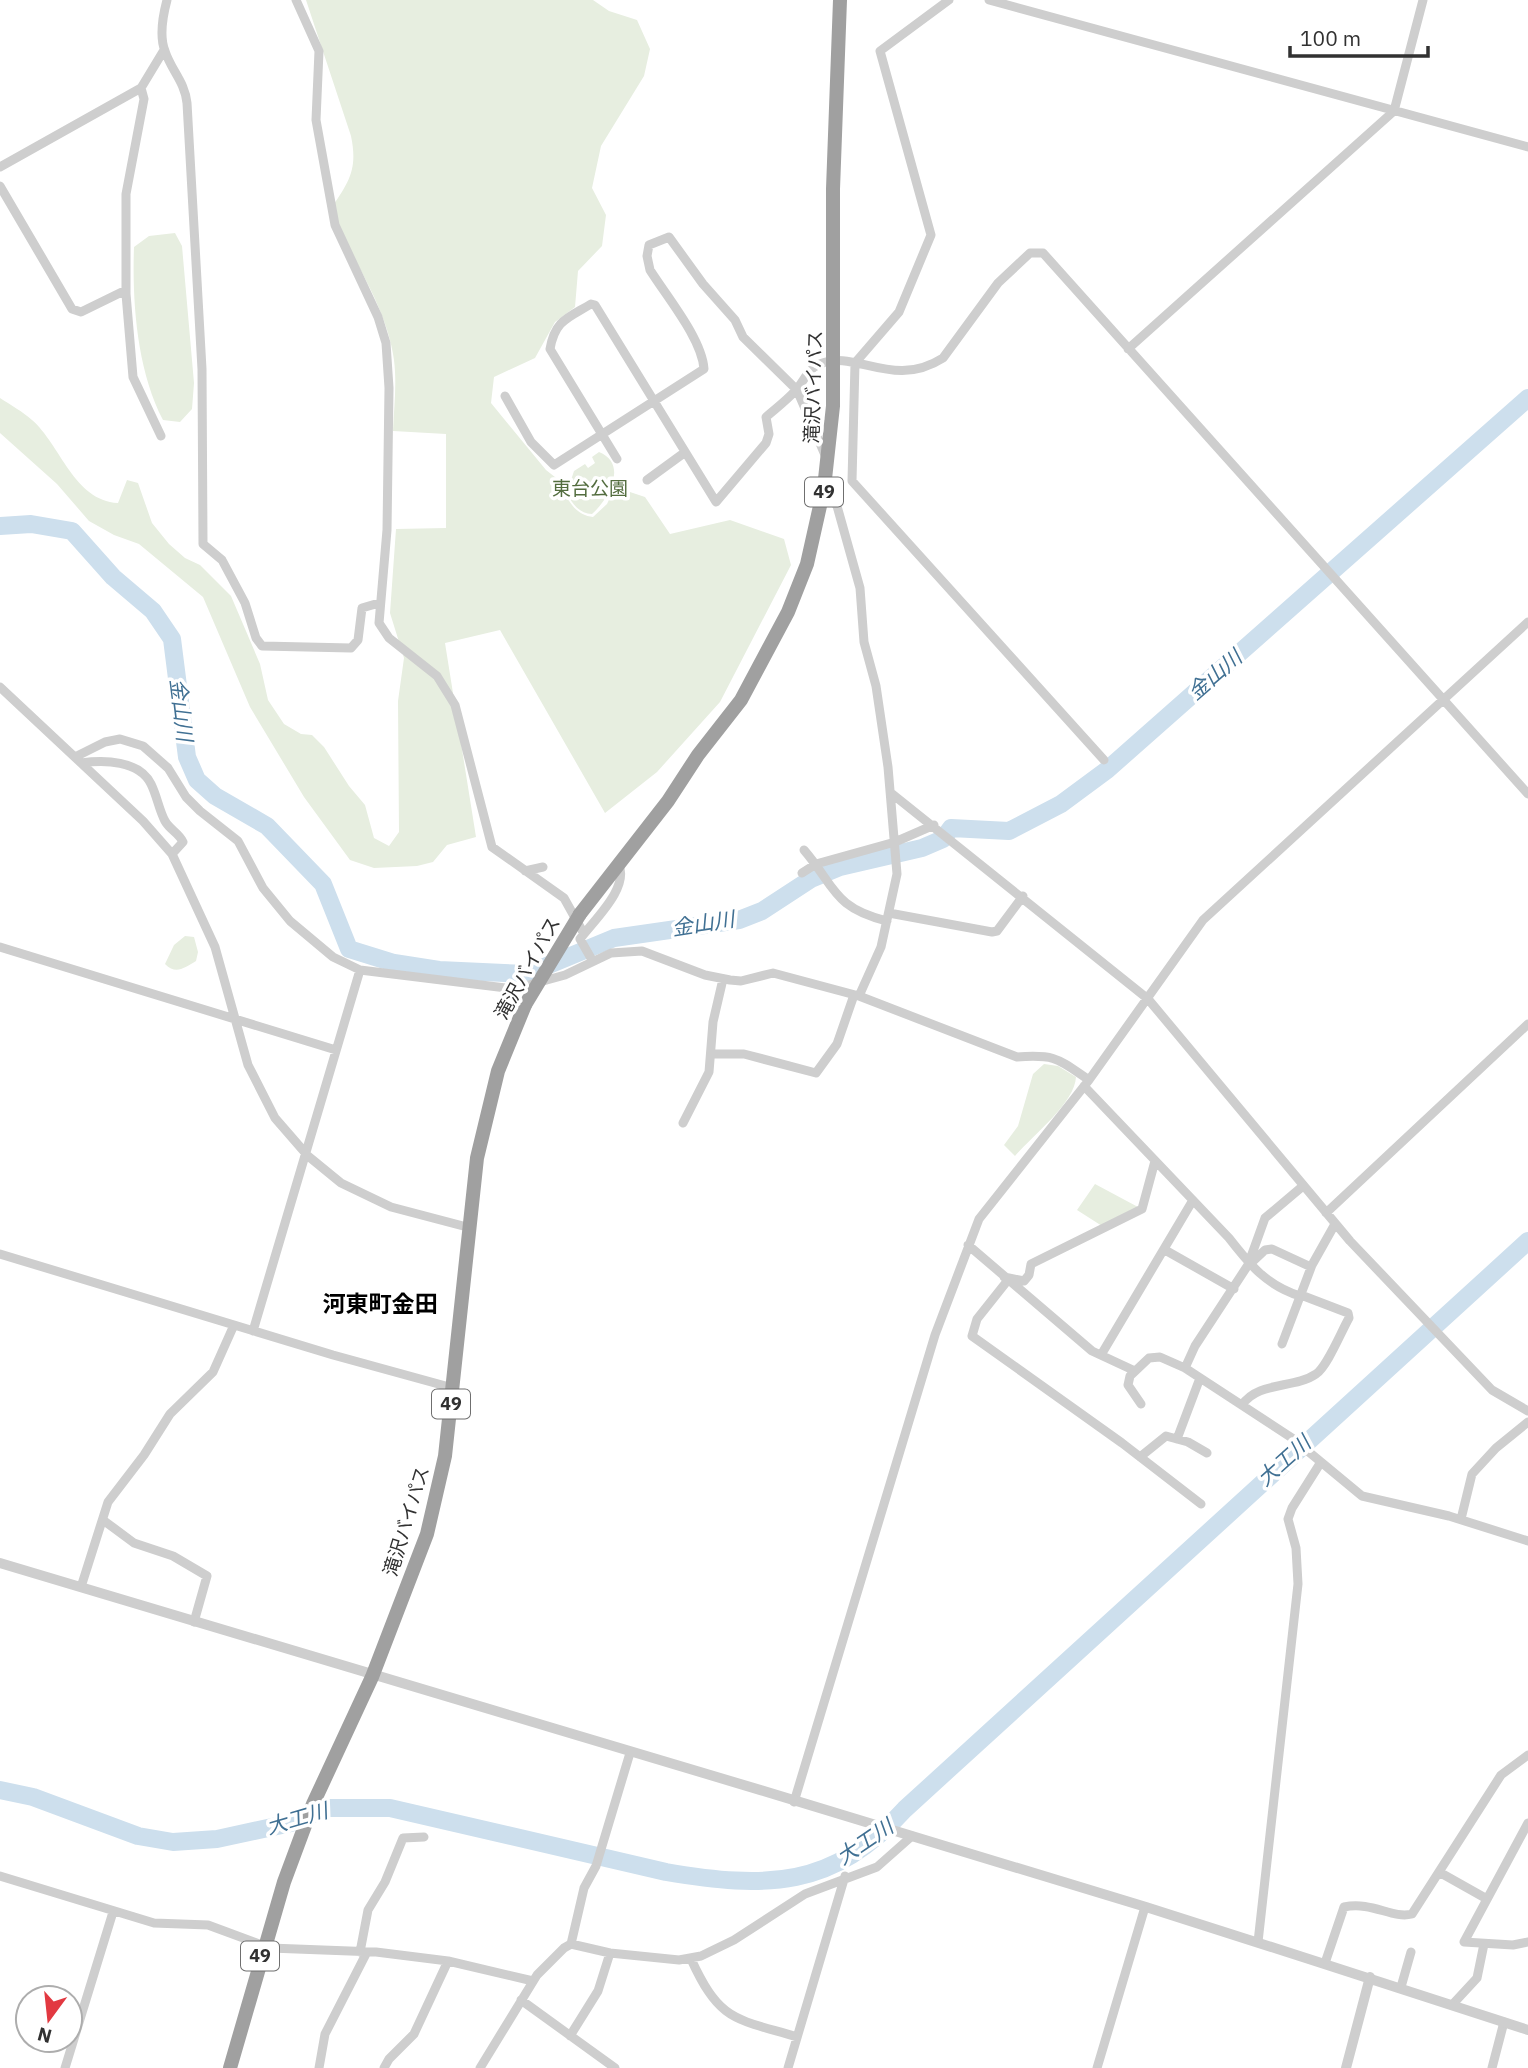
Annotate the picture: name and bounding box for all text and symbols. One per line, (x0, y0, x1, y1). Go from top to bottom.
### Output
scale bar (1290, 14, 1428, 58)
text: 100 m (1300, 24, 1361, 52)
street label: 滝沢バイパス (799, 330, 827, 444)
park label: 東台公園 (552, 476, 628, 500)
road number: 49 (805, 478, 843, 506)
water label: 金山川 (1181, 642, 1249, 705)
water label: 金山川 (164, 677, 200, 745)
water label: 金山川 (670, 904, 738, 942)
street label: 滝沢バイパス (489, 912, 565, 1024)
district label: 河東町金田 (323, 1288, 438, 1318)
road number: 49 (432, 1390, 470, 1419)
water label: 大工川 (1251, 1427, 1318, 1492)
street label: 滝沢バイパス (378, 1463, 434, 1579)
water label: 大工川 (263, 1795, 333, 1840)
water label: 大工川 (830, 1811, 900, 1870)
road number: 49 (241, 1942, 279, 1970)
north arrow (14, 1984, 84, 2054)
text: N (35, 2022, 54, 2049)

